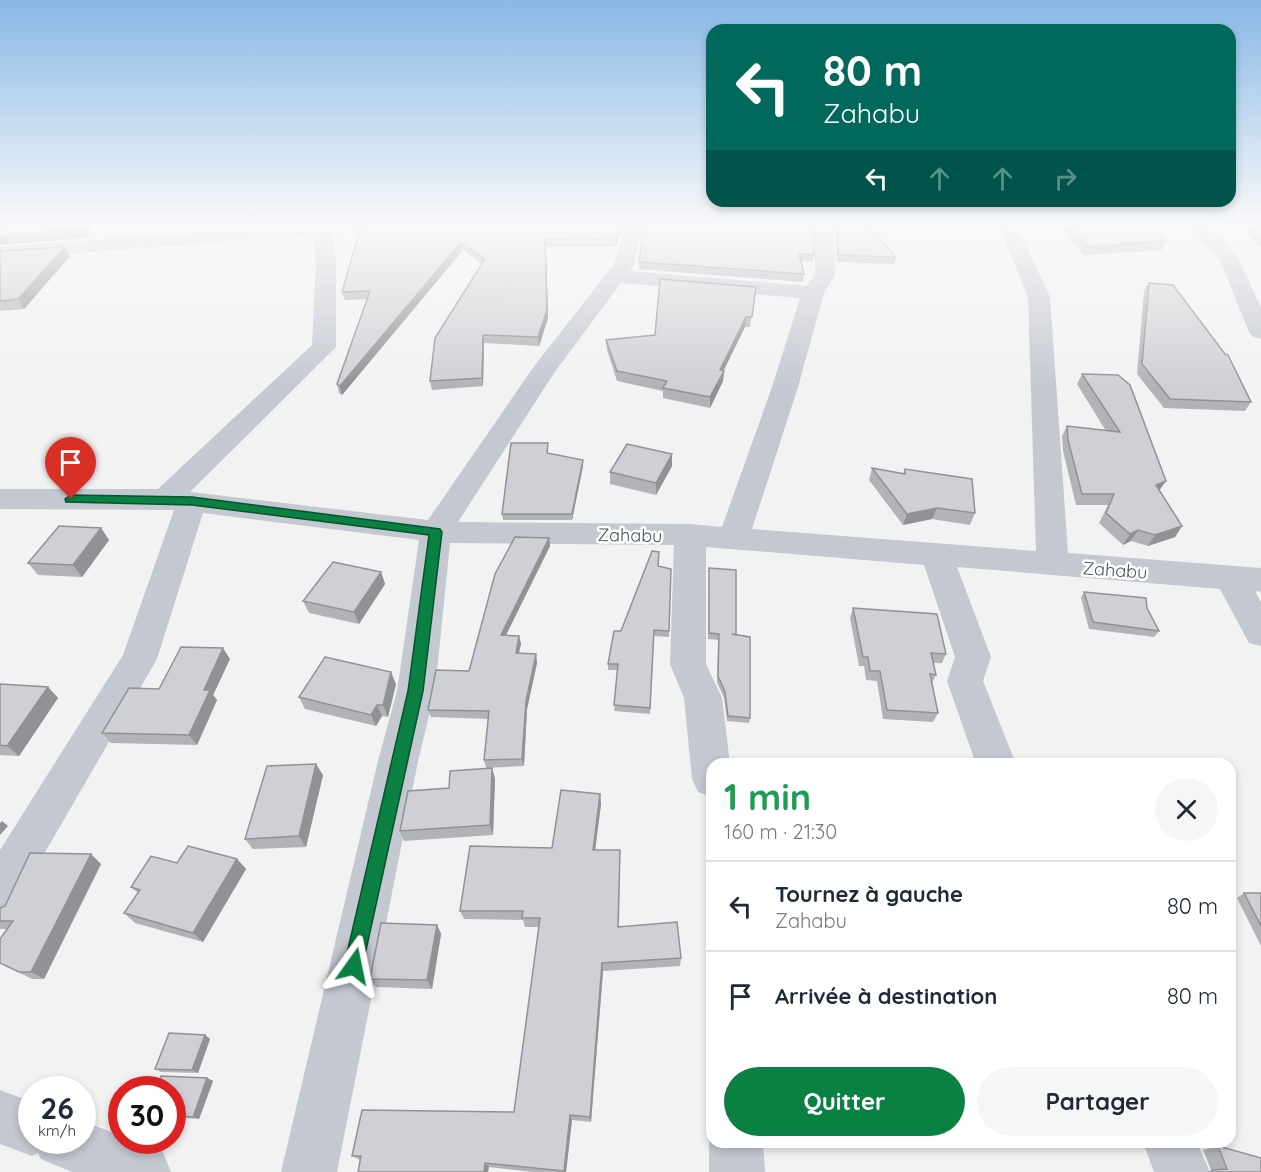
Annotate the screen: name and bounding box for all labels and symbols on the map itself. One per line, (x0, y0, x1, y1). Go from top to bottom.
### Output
pin (45, 437, 96, 499)
street label: Zahabu (597, 523, 663, 547)
street label: Zahabu (1082, 556, 1148, 584)
position arrow (322, 934, 386, 998)
speed limit sign: 30 (108, 1076, 186, 1154)

